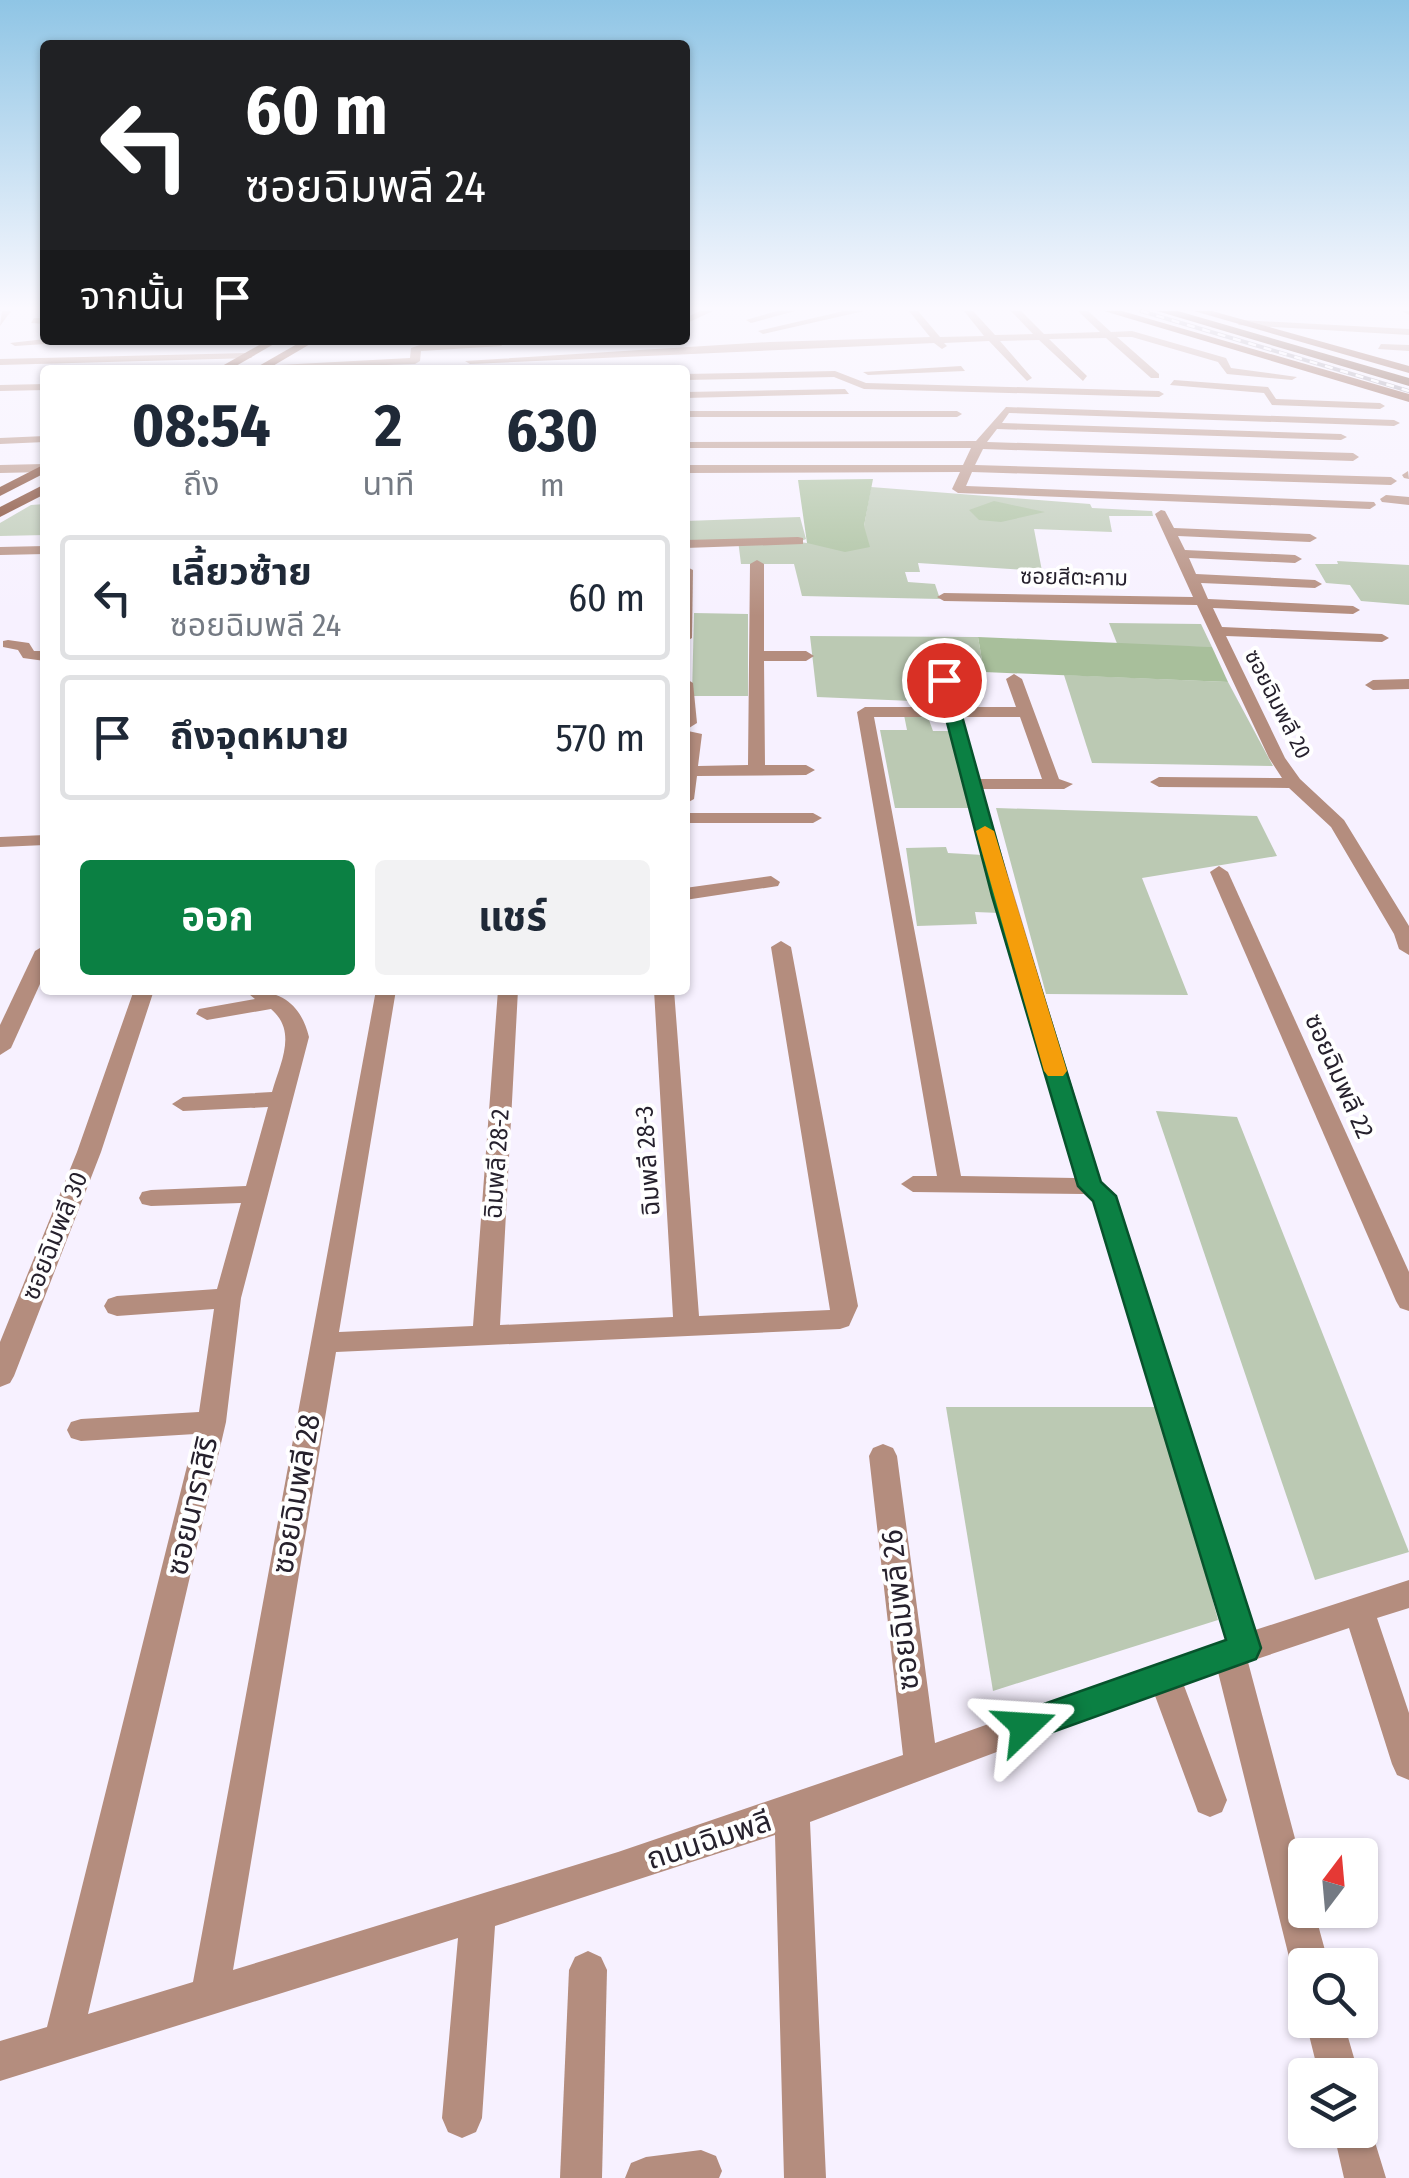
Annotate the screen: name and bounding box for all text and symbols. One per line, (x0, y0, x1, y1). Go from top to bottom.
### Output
text: 60 m (245, 69, 388, 153)
icon: left (80, 80, 210, 210)
text: ซอยฉิมพลี 24 (245, 160, 486, 214)
icon: arrive (205, 270, 260, 325)
text: จากนั้น (80, 273, 185, 319)
text: 08:54 (132, 390, 271, 462)
text: 2 (375, 390, 402, 462)
text: 630 (506, 395, 598, 467)
text: ถึง (183, 465, 219, 503)
text: นาที (362, 465, 415, 503)
text: m (540, 466, 565, 504)
text: เลี้ยวซ้าย (170, 549, 312, 595)
street label: ซอยสีตะคาม (1020, 563, 1128, 591)
icon: left (85, 570, 140, 625)
text: 60 m (568, 575, 645, 621)
text: ซอยฉิมพลี 24 (170, 606, 341, 644)
pin (902, 638, 987, 723)
street label: ซอยฉิมพลี 20 (1239, 645, 1317, 763)
icon: arrive (917, 653, 972, 708)
icon: arrive (85, 710, 140, 765)
text: ถึงจุดหมาย (170, 713, 349, 759)
text: 570 m (555, 715, 645, 761)
button: ออก (80, 860, 355, 975)
button: แชร์ (375, 860, 650, 975)
street label: ซอยฉิมพลี 22 (1298, 1009, 1380, 1143)
street label: ฉิมพลี 28-3 (629, 1105, 667, 1217)
street label: ฉิมพลี 28-2 (478, 1108, 516, 1220)
street label: ซอยฉิมพลี 30 (16, 1168, 94, 1304)
street label: ซอยฉิมพลี 28 (264, 1411, 328, 1577)
street label: ซอยนาราสิริ (159, 1433, 225, 1579)
street label: ซอยฉิมพลี 26 (874, 1528, 926, 1692)
position arrow (973, 1674, 1077, 1778)
street label: ถนนฉิมพลี (642, 1803, 776, 1877)
north arrow (1288, 1838, 1378, 1928)
map controls (1288, 1838, 1378, 2148)
button: search (1288, 1948, 1378, 2038)
button: layers (1288, 2058, 1378, 2148)

